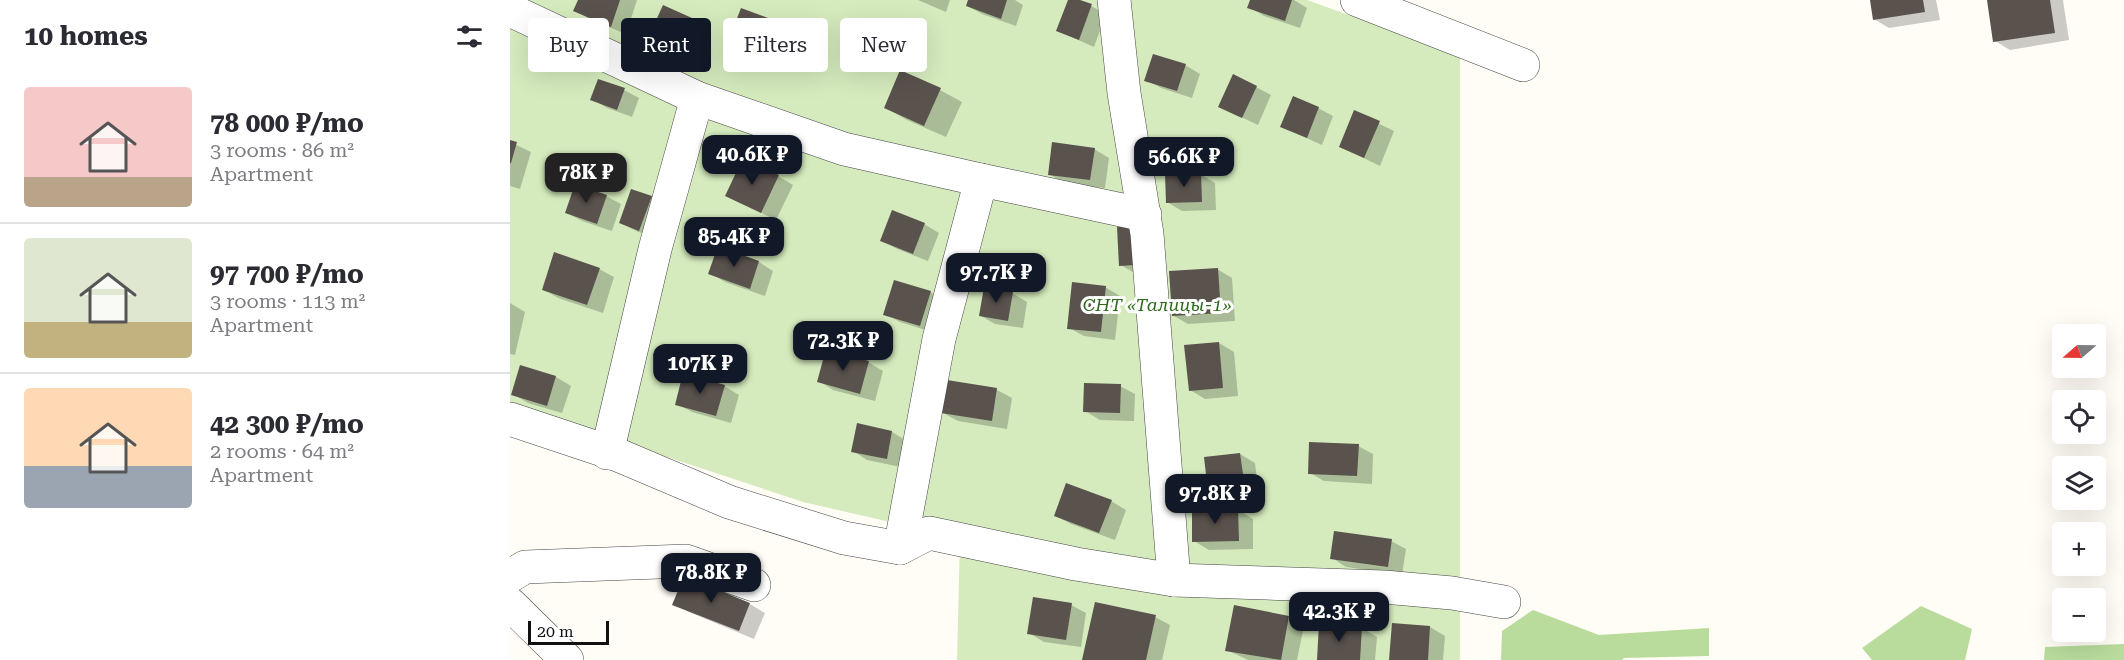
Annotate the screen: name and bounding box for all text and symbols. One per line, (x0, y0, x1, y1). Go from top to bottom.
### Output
chip: Buy (528, 18, 609, 72)
chip: Rent (621, 18, 711, 72)
chip: Filters (723, 18, 828, 72)
chip: New (840, 18, 927, 72)
icon: filters (453, 20, 486, 53)
text: 10 homes (24, 21, 148, 51)
text: 78 000 ₽/mo (210, 108, 364, 138)
icon: home (72, 111, 144, 183)
pin: 40.6K ₽ (697, 135, 807, 186)
pin: 56.6K ₽ (1129, 137, 1239, 188)
text: 3 rooms · 86 m² (210, 138, 354, 162)
text: 40.6K ₽ (716, 142, 788, 166)
text: 56.6K ₽ (1148, 144, 1220, 168)
pin: 78K ₽ (544, 153, 628, 204)
text: 78K ₽ (559, 160, 613, 184)
text: Apartment (210, 162, 313, 186)
pin: 85.4K ₽ (679, 217, 789, 268)
text: 85.4K ₽ (698, 224, 770, 248)
pin: 97.7K ₽ (941, 253, 1051, 304)
text: 97 700 ₽/mo (210, 259, 364, 289)
text: 97.7K ₽ (960, 260, 1032, 284)
icon: home (72, 262, 144, 334)
text: 3 rooms · 113 m² (210, 289, 365, 313)
park label: СНТ «Талицы-1» (1083, 294, 1231, 315)
text: Apartment (210, 313, 313, 337)
pin: 72.3K ₽ (788, 321, 898, 372)
north arrow (2052, 324, 2106, 378)
map controls (2052, 324, 2106, 642)
text: 72.3K ₽ (807, 328, 879, 352)
pin: 107K ₽ (651, 344, 749, 395)
text: 107K ₽ (667, 351, 733, 375)
button: locate (2052, 390, 2106, 444)
text: 42 300 ₽/mo (210, 409, 364, 439)
icon: home (72, 412, 144, 484)
text: 2 rooms · 64 m² (210, 439, 354, 463)
button: layers (2052, 456, 2106, 510)
text: Apartment (210, 463, 313, 487)
pin: 97.8K ₽ (1160, 474, 1270, 525)
text: 97.8K ₽ (1179, 481, 1251, 505)
button: + (2052, 522, 2106, 576)
pin: 78.8K ₽ (656, 553, 766, 604)
text: 78.8K ₽ (675, 560, 747, 584)
button: − (2052, 588, 2106, 642)
pin: 42.3K ₽ (1284, 592, 1394, 643)
text: 42.3K ₽ (1303, 599, 1375, 623)
scale bar (528, 618, 609, 646)
text: 20 m (537, 622, 574, 641)

